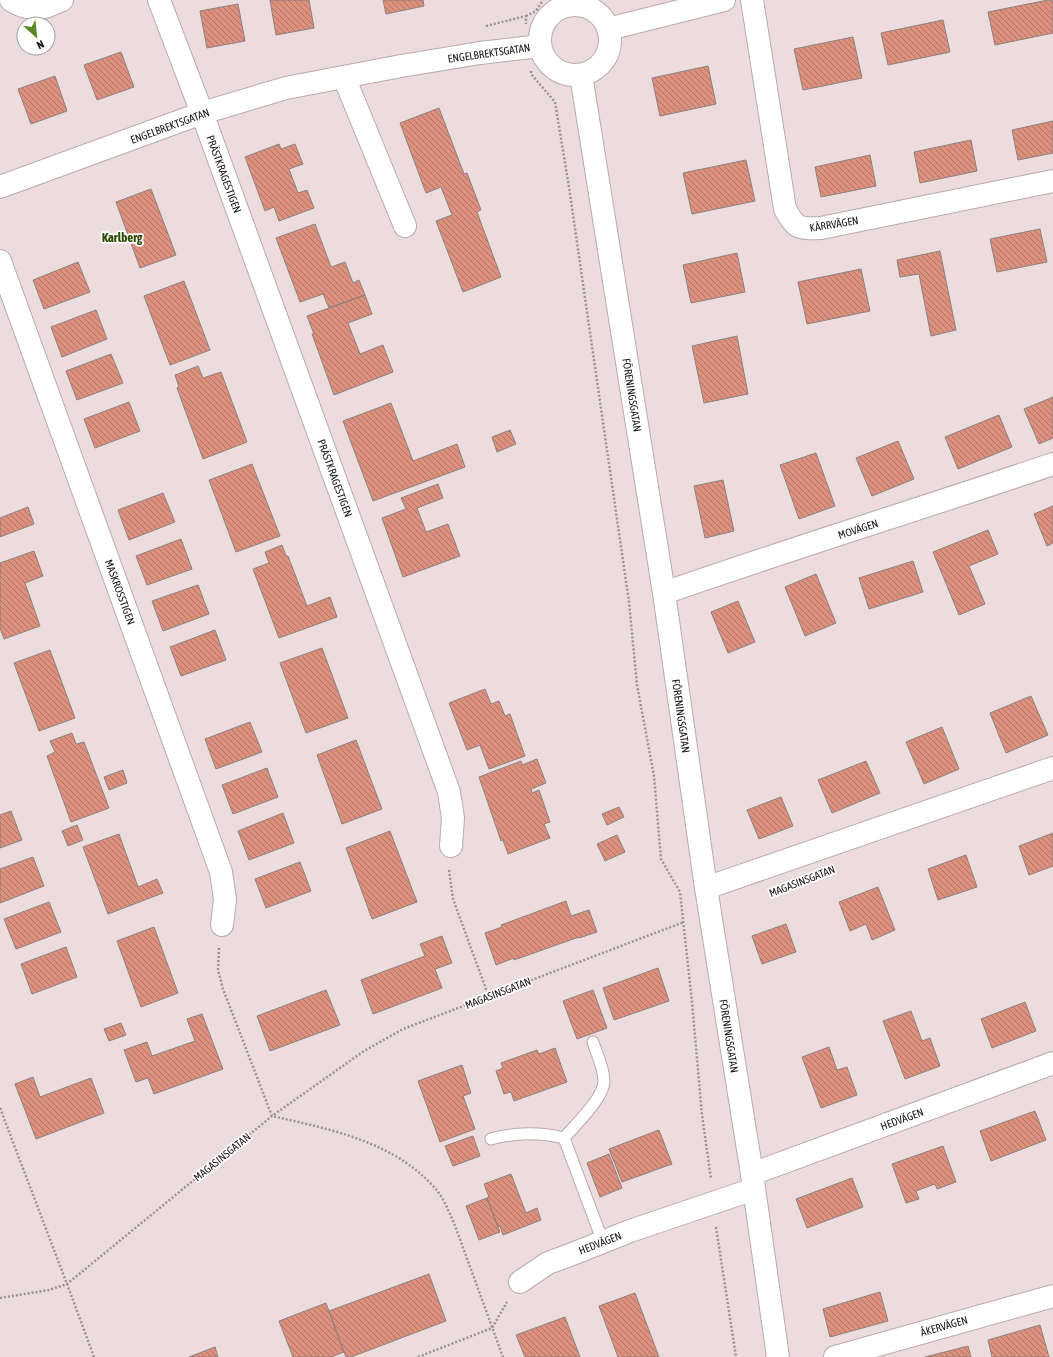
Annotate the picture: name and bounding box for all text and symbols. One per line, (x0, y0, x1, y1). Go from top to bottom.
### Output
north arrow (16, 16, 56, 56)
text: N (35, 38, 46, 52)
street label: ENGELBREKTSGATAN (447, 41, 531, 65)
street label: ENGELBREKTSGATAN (129, 106, 211, 146)
street label: PRÄSTKRAGESTIGEN (204, 134, 244, 214)
street label: KÄRRVÄGEN (809, 214, 859, 234)
district label: Karlberg (102, 230, 143, 245)
street label: FÖRENINGSGATAN (620, 357, 644, 433)
street label: PRÄSTKRAGESTIGEN (315, 438, 355, 518)
street label: MOVÄGEN (837, 517, 879, 541)
street label: MASKROSSTIGEN (103, 558, 137, 626)
street label: FÖRENINGSGATAN (670, 678, 692, 754)
street label: MAGASINSGATAN (767, 863, 837, 899)
street label: MAGASINSGATAN (463, 975, 533, 1011)
street label: FÖRENINGSGATAN (717, 998, 741, 1074)
street label: HEDVÄGEN (879, 1106, 925, 1132)
street label: MAGASINSGATAN (191, 1130, 253, 1184)
street label: HEDVÄGEN (577, 1229, 623, 1257)
street label: ÅKERVÄGEN (919, 1313, 969, 1338)

